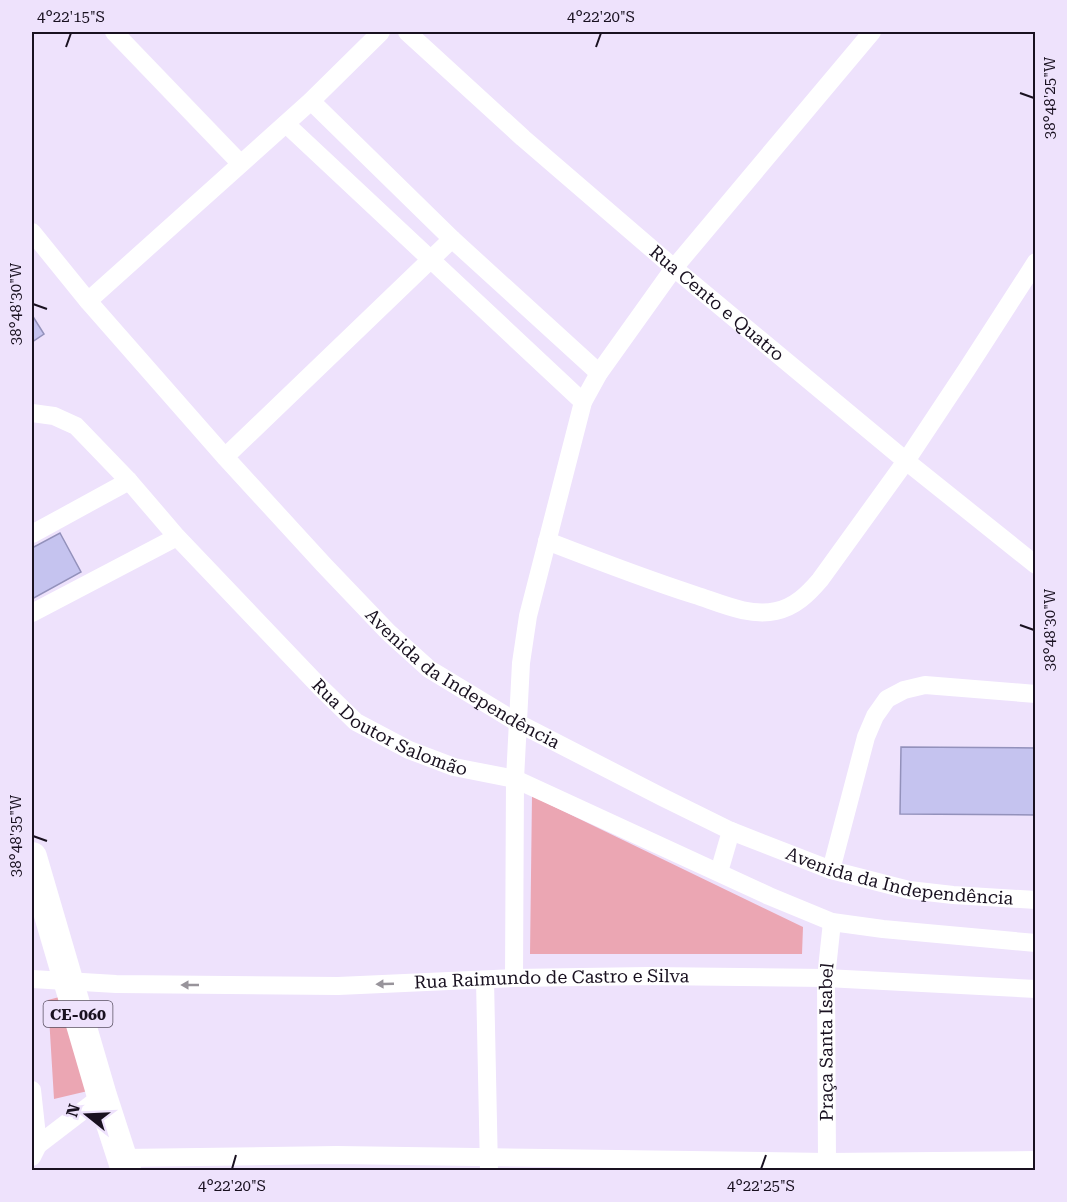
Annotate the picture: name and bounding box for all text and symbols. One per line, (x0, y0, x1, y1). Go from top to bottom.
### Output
text: 4°22'15"S (37, 8, 105, 26)
text: 4°22'20"S (567, 8, 635, 26)
text: 38°48'25"W (1041, 56, 1059, 139)
street label: Rua Cento e Quatro (646, 241, 789, 365)
text: 38°48'30"W (7, 262, 25, 345)
text: 38°48'30"W (1041, 588, 1059, 671)
street label: Avenida da Independência (361, 604, 564, 753)
street label: Rua Doutor Salomão (308, 674, 469, 779)
text: 38°48'35"W (7, 794, 25, 877)
street label: Avenida da Independência (783, 842, 1014, 909)
street label: Praça Santa Isabel (815, 961, 838, 1121)
street label: Rua Raimundo de Castro e Silva (414, 965, 690, 993)
one-way arrow (375, 979, 394, 989)
one-way arrow (180, 980, 199, 990)
road number: CE-060 (44, 1001, 112, 1027)
north arrow (57, 1085, 117, 1145)
text: N (62, 1102, 84, 1119)
text: 4°22'20"S (198, 1177, 266, 1195)
text: 4°22'25"S (727, 1177, 795, 1195)

